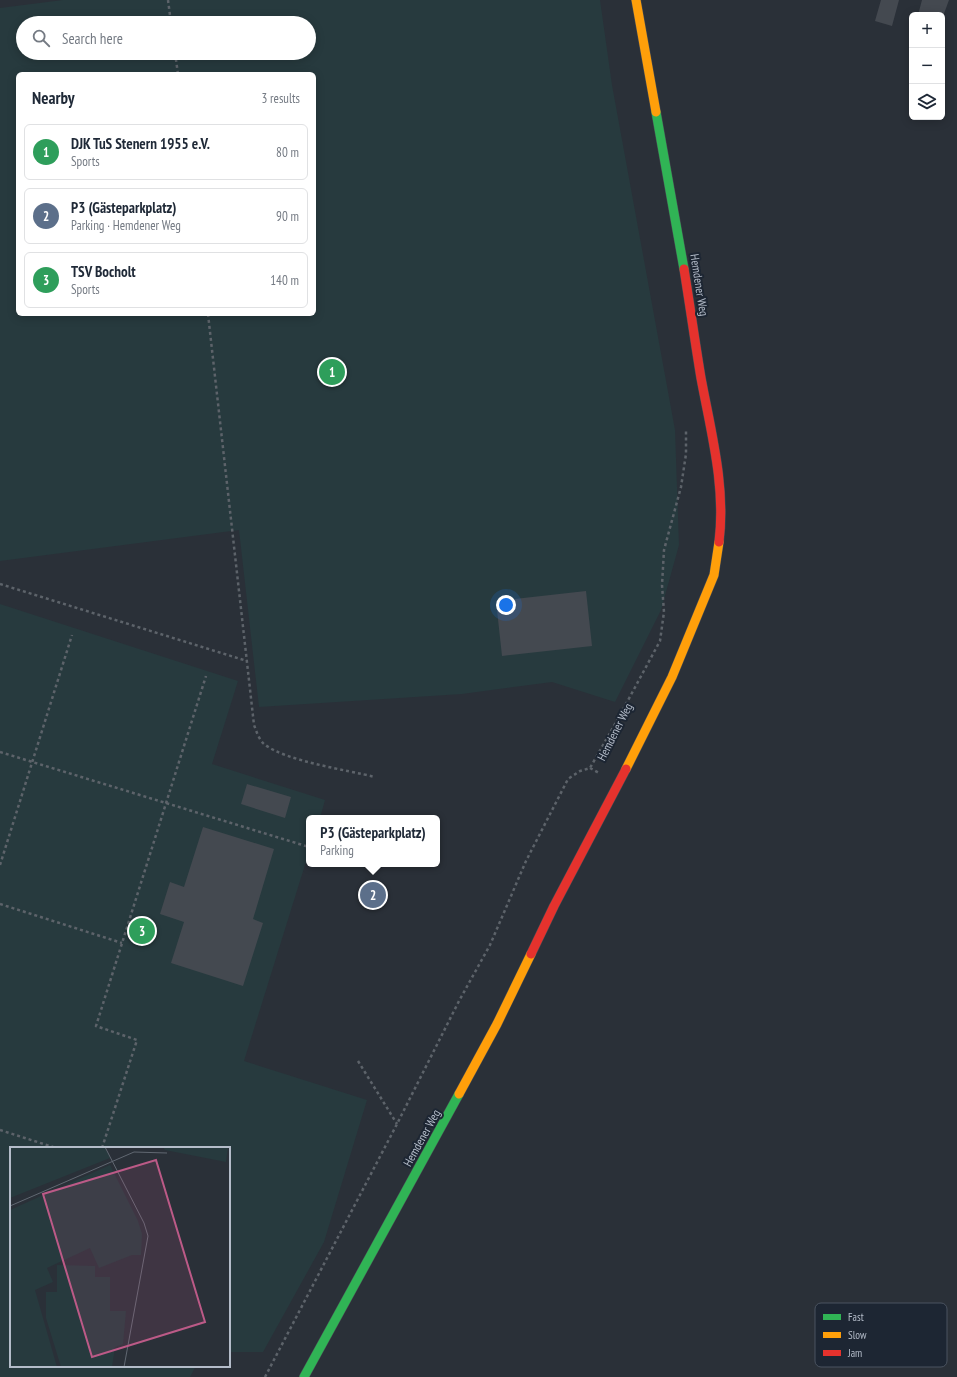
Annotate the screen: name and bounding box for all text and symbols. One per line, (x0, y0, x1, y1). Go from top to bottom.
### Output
map controls (909, 12, 945, 120)
button: + (909, 12, 945, 48)
search box (16, 16, 316, 60)
icon: search (30, 27, 52, 49)
text: Search here (62, 29, 123, 48)
button: − (909, 48, 945, 84)
button: layers (909, 84, 945, 120)
text: Nearby (32, 87, 75, 109)
text: 3 results (261, 90, 300, 107)
text: DJK TuS Stenern 1955 e.V. (71, 134, 210, 153)
text: 1 (43, 144, 49, 161)
text: 80 m (276, 144, 299, 161)
text: Sports (71, 153, 100, 170)
text: P3 (Gästeparkplatz) (71, 198, 176, 217)
text: 2 (43, 208, 49, 225)
text: 90 m (276, 208, 299, 225)
text: Parking · Hemdener Weg (71, 217, 181, 234)
street label: Hemdener Weg (687, 253, 712, 317)
text: TSV Bocholt (71, 262, 136, 281)
text: 3 (43, 272, 49, 289)
text: 140 m (270, 272, 299, 289)
text: Sports (71, 281, 100, 298)
pin: 1 (319, 357, 345, 387)
your location (496, 595, 516, 615)
street label: Hemdener Weg (594, 700, 636, 763)
popup (306, 815, 440, 867)
text: P3 (Gästeparkplatz) (320, 823, 426, 842)
text: Parking (320, 842, 354, 859)
pin: 2 (360, 880, 386, 910)
pin: 3 (129, 916, 155, 946)
street label: Hemdener Weg (400, 1107, 443, 1169)
inset map (10, 1147, 230, 1367)
legend (815, 1303, 947, 1367)
text: Fast (848, 1310, 864, 1324)
text: Slow (848, 1328, 867, 1342)
text: Jam (847, 1346, 862, 1360)

